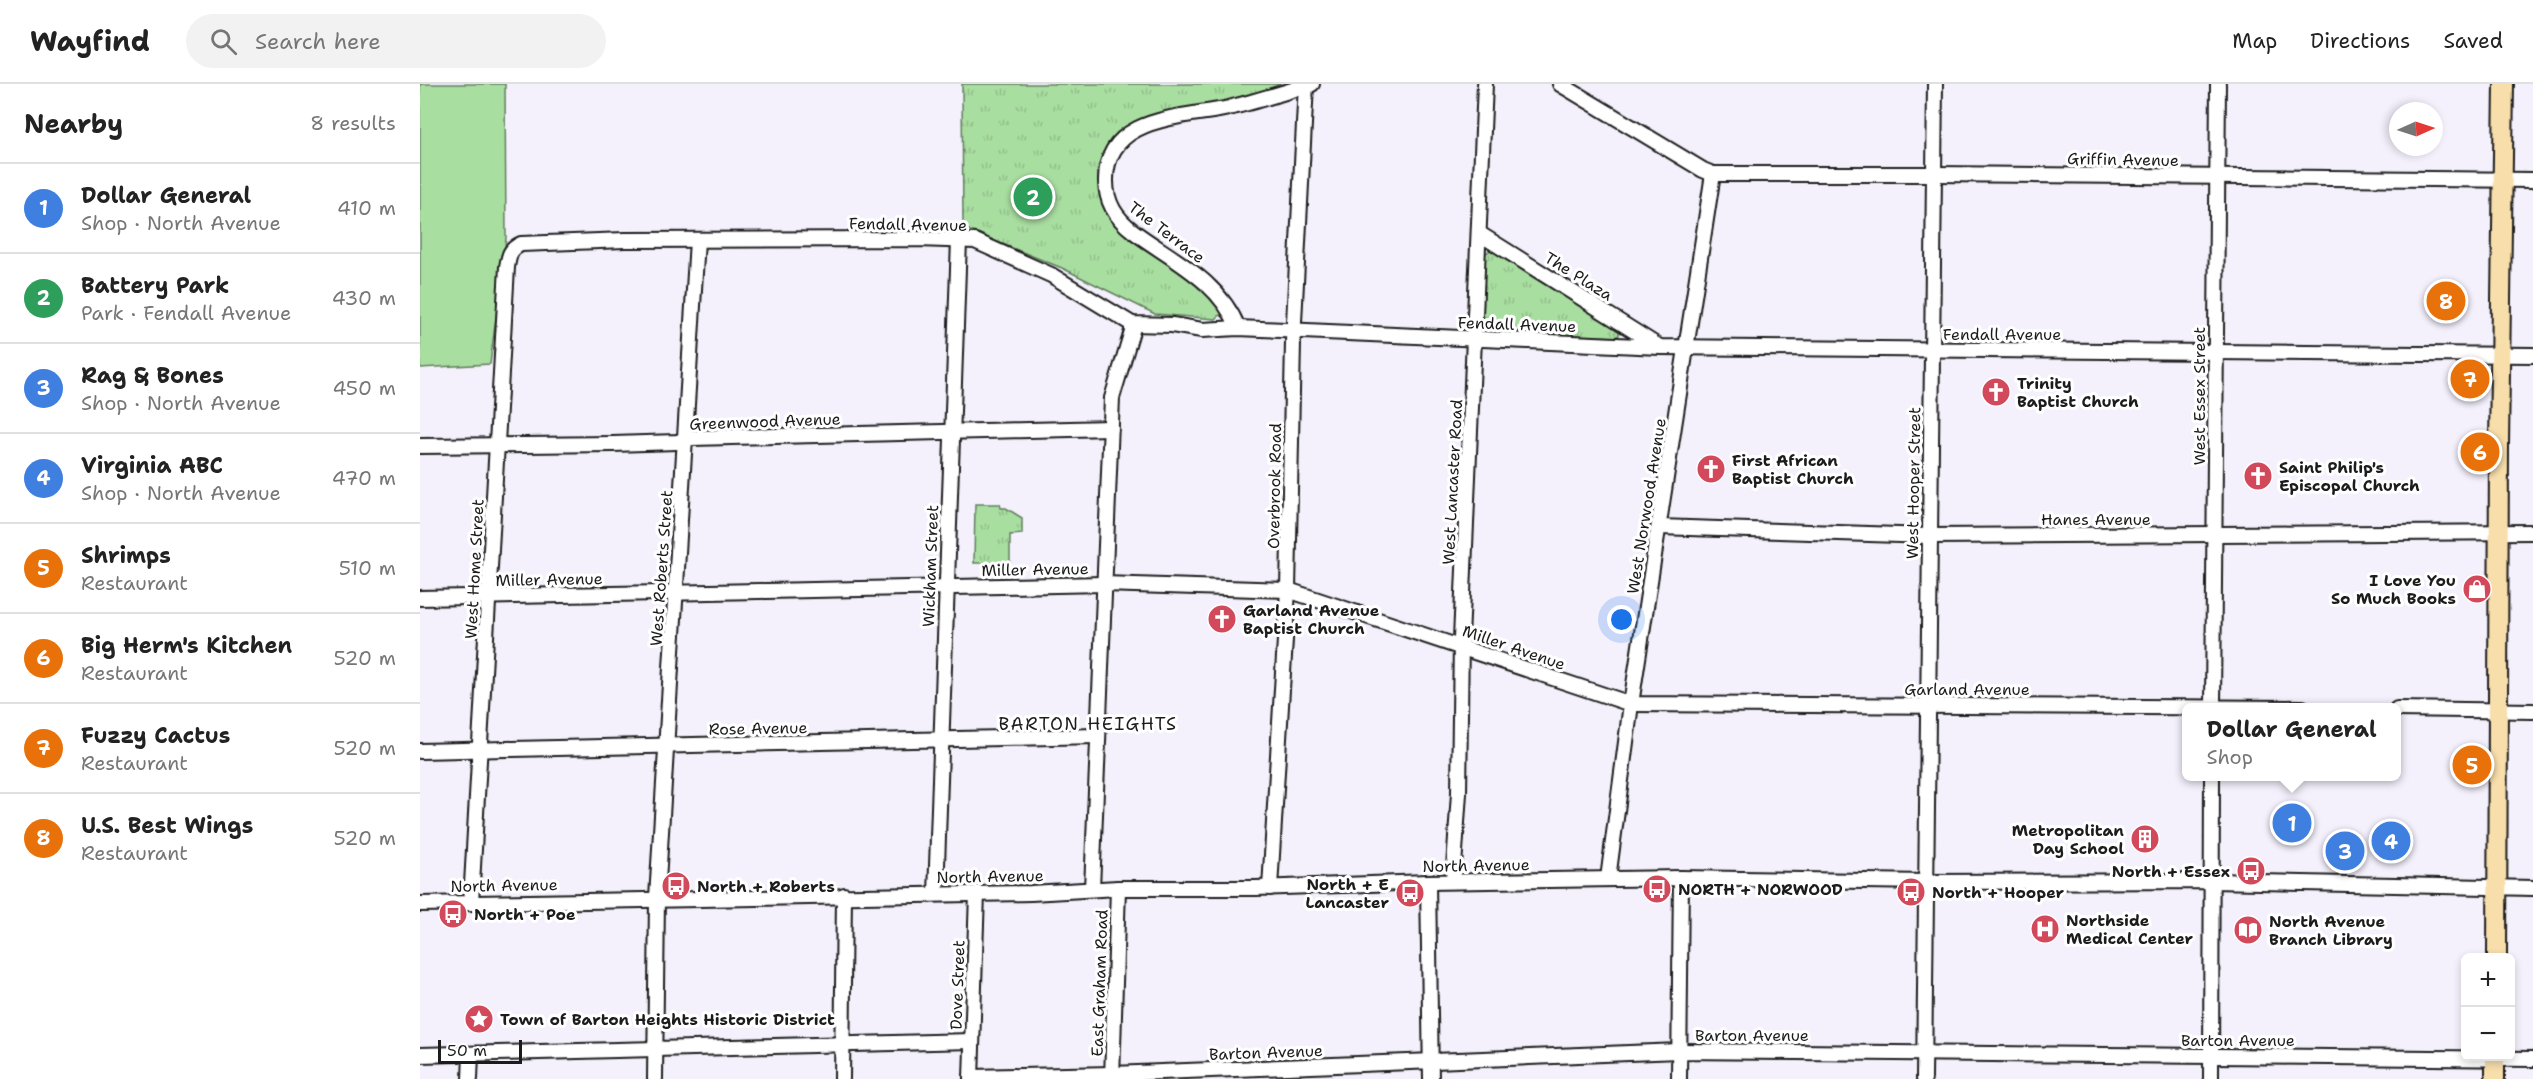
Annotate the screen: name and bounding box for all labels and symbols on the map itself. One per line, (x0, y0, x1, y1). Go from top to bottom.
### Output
north arrow (2389, 102, 2443, 156)
street label: Griffin Avenue (2067, 148, 2179, 171)
pin: 2 (1014, 174, 1052, 220)
street label: The Terrace (1124, 197, 1209, 268)
street label: Fendall Avenue (849, 213, 967, 236)
street label: The Plaza (1541, 247, 1617, 306)
pin: 8 (2426, 278, 2466, 324)
street label: Fendall Avenue (1457, 312, 1577, 337)
street label: Fendall Avenue (1943, 324, 2061, 345)
street label: West Essex Street (2189, 327, 2210, 465)
pin: 7 (2450, 356, 2490, 402)
place label: Trinity Baptist Church (2017, 373, 2139, 412)
church icon: Trinity Baptist Church (1980, 376, 2012, 408)
street label: West Lancaster Road (1438, 399, 1467, 565)
street label: West Hooper Street (1902, 407, 1925, 559)
street label: Greenwood Avenue (689, 408, 841, 435)
street label: West Norwood Avenue (1622, 417, 1671, 596)
street label: Overbrook Road (1263, 423, 1286, 549)
pin: 6 (2460, 430, 2500, 475)
place label: First African Baptist Church (1732, 450, 1854, 489)
church icon: First African Baptist Church (1695, 453, 1727, 485)
place label: Saint Philip's Episcopal Church (2279, 457, 2420, 496)
church icon: Saint Philip's Episcopal Church (2242, 460, 2274, 492)
street label: West Roberts Street (646, 489, 677, 647)
street label: West Home Street (460, 499, 489, 640)
street label: Wickham Street (918, 505, 943, 627)
street label: Hanes Avenue (2041, 509, 2151, 530)
street label: Miller Avenue (981, 558, 1089, 581)
street label: Miller Avenue (495, 568, 603, 591)
place label: I Love You So Much Books (2331, 570, 2456, 609)
shop icon: I Love You So Much Books (2461, 573, 2493, 605)
place label: Garland Avenue Baptist Church (1243, 600, 1380, 639)
church icon: Garland Avenue Baptist Church (1206, 603, 1238, 635)
your location (1607, 605, 1636, 634)
street label: Miller Avenue (1460, 620, 1568, 675)
street label: Garland Avenue (1904, 679, 2030, 700)
district label: BARTON HEIGHTS (998, 712, 1178, 736)
street label: Rose Avenue (708, 717, 808, 740)
pin: 5 (2452, 742, 2492, 788)
pin: 1 (2272, 800, 2312, 846)
pin: 4 (2372, 818, 2410, 864)
place label: Metropolitan Day School (2012, 820, 2124, 859)
building icon: Metropolitan Day School (2129, 823, 2161, 855)
pin: 3 (2326, 828, 2364, 873)
street label: North Avenue (1422, 854, 1530, 877)
bus stop icon: North + Essex (2235, 855, 2267, 887)
place label: North + Essex (2112, 861, 2230, 882)
street label: North Avenue (936, 865, 1044, 888)
bus stop icon: North + Roberts (660, 870, 692, 902)
bus stop icon: NORTH + NORWOOD (1641, 873, 1673, 905)
street label: North Avenue (450, 874, 558, 897)
place label: North + E Lancaster (1306, 874, 1389, 913)
place label: North + Roberts (697, 876, 835, 897)
bus stop icon: North + Hooper (1895, 876, 1927, 908)
bus stop icon: North + E Lancaster (1394, 877, 1426, 909)
place label: NORTH + NORWOOD (1678, 879, 1843, 900)
place label: North + Hooper (1932, 882, 2065, 903)
bus stop icon: North + Poe (437, 898, 469, 930)
place label: North + Poe (474, 904, 576, 925)
street label: East Graham Road (1086, 909, 1113, 1057)
place label: Northside Medical Center (2066, 910, 2194, 949)
place label: North Avenue Branch Library (2269, 911, 2393, 950)
hospital icon: Northside Medical Center (2029, 913, 2061, 945)
library icon: North Avenue Branch Library (2232, 914, 2264, 946)
street label: Dove Street (945, 940, 970, 1030)
place icon: Town of Barton Heights Historic District (463, 1003, 495, 1035)
place label: Town of Barton Heights Historic District (500, 1009, 835, 1030)
street label: Barton Avenue (1695, 1025, 1809, 1046)
street label: Barton Avenue (2181, 1030, 2295, 1051)
scale bar (438, 1037, 522, 1064)
street label: Barton Avenue (1209, 1040, 1323, 1065)

